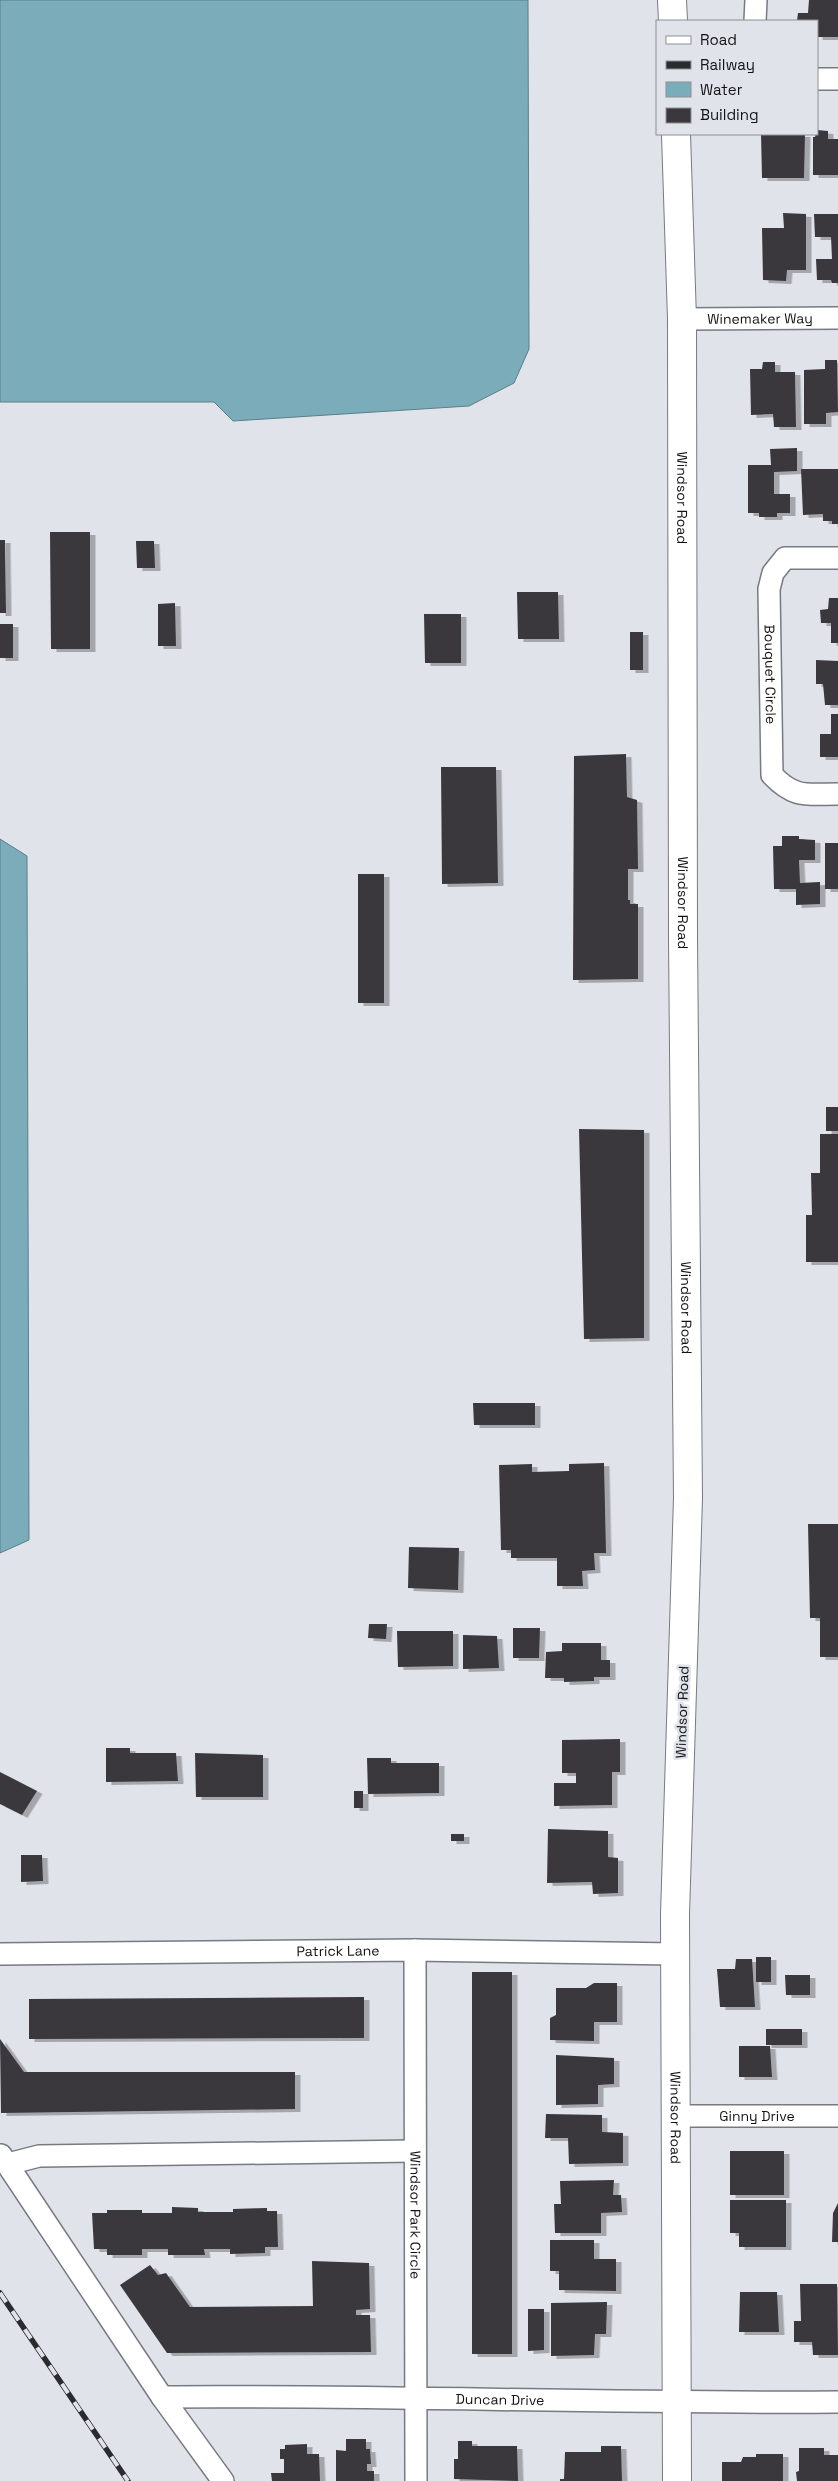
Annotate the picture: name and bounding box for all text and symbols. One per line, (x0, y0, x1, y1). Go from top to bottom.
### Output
legend (656, 20, 818, 135)
text: Road (700, 30, 737, 49)
text: Railway (700, 55, 755, 74)
text: Water (700, 80, 743, 99)
text: Building (700, 105, 759, 124)
street label: Winemaker Way (707, 309, 813, 328)
street label: Windsor Road (673, 452, 691, 544)
street label: Bouquet Circle (761, 624, 780, 724)
street label: Windsor Road (674, 857, 692, 949)
street label: Windsor Road (677, 1261, 696, 1354)
street label: Windsor Road (671, 1665, 693, 1759)
street label: Patrick Lane (296, 1941, 380, 1960)
street label: Windsor Road (667, 2071, 685, 2164)
street label: Ginny Drive (719, 2107, 795, 2125)
street label: Windsor Park Circle (406, 2151, 425, 2279)
street label: Duncan Drive (455, 2390, 544, 2409)

